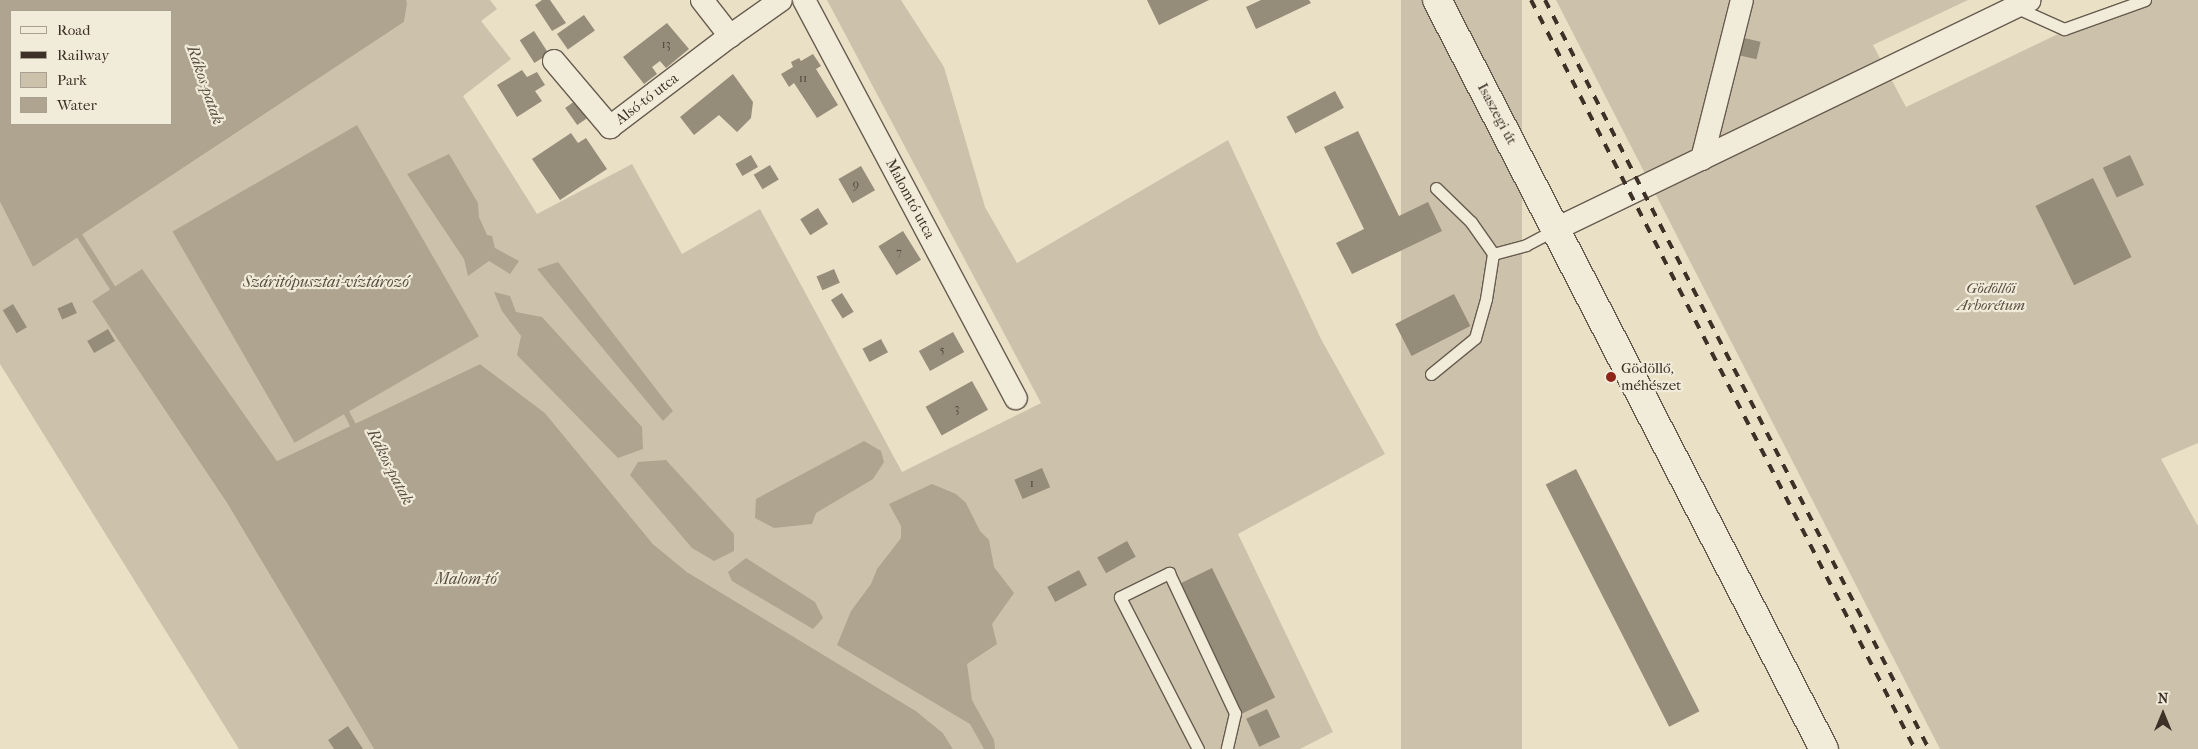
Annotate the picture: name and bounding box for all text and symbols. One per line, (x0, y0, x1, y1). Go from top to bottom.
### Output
legend (10, 10, 172, 125)
text: Road (57, 21, 90, 39)
house number: 13 (661, 38, 671, 52)
water label: Rákos-patak (182, 43, 228, 127)
text: Railway (57, 46, 109, 64)
street label: Alsó-tó utca (612, 69, 682, 129)
text: Park (57, 71, 87, 89)
house number: 11 (799, 72, 807, 86)
street label: Isaszegi út (1473, 80, 1521, 148)
text: Water (57, 96, 97, 114)
street label: Malomtó utca (881, 156, 939, 242)
house number: 9 (853, 178, 859, 192)
house number: 7 (896, 246, 902, 260)
water label: Száritópusztai-víztározó (243, 272, 409, 292)
park label: Gödöllői Arborétum (1957, 279, 2025, 314)
house number: 5 (939, 344, 945, 358)
place label: Gödöllő, méhészet (1621, 359, 1681, 394)
marker: Gödöllő, méhészet (1605, 371, 1617, 383)
house number: 3 (955, 402, 959, 416)
water label: Rákos-patak (363, 426, 417, 508)
house number: 1 (1030, 477, 1034, 491)
water label: Malom-tó (435, 569, 497, 589)
north arrow (2138, 689, 2188, 739)
text: N (2158, 690, 2168, 707)

